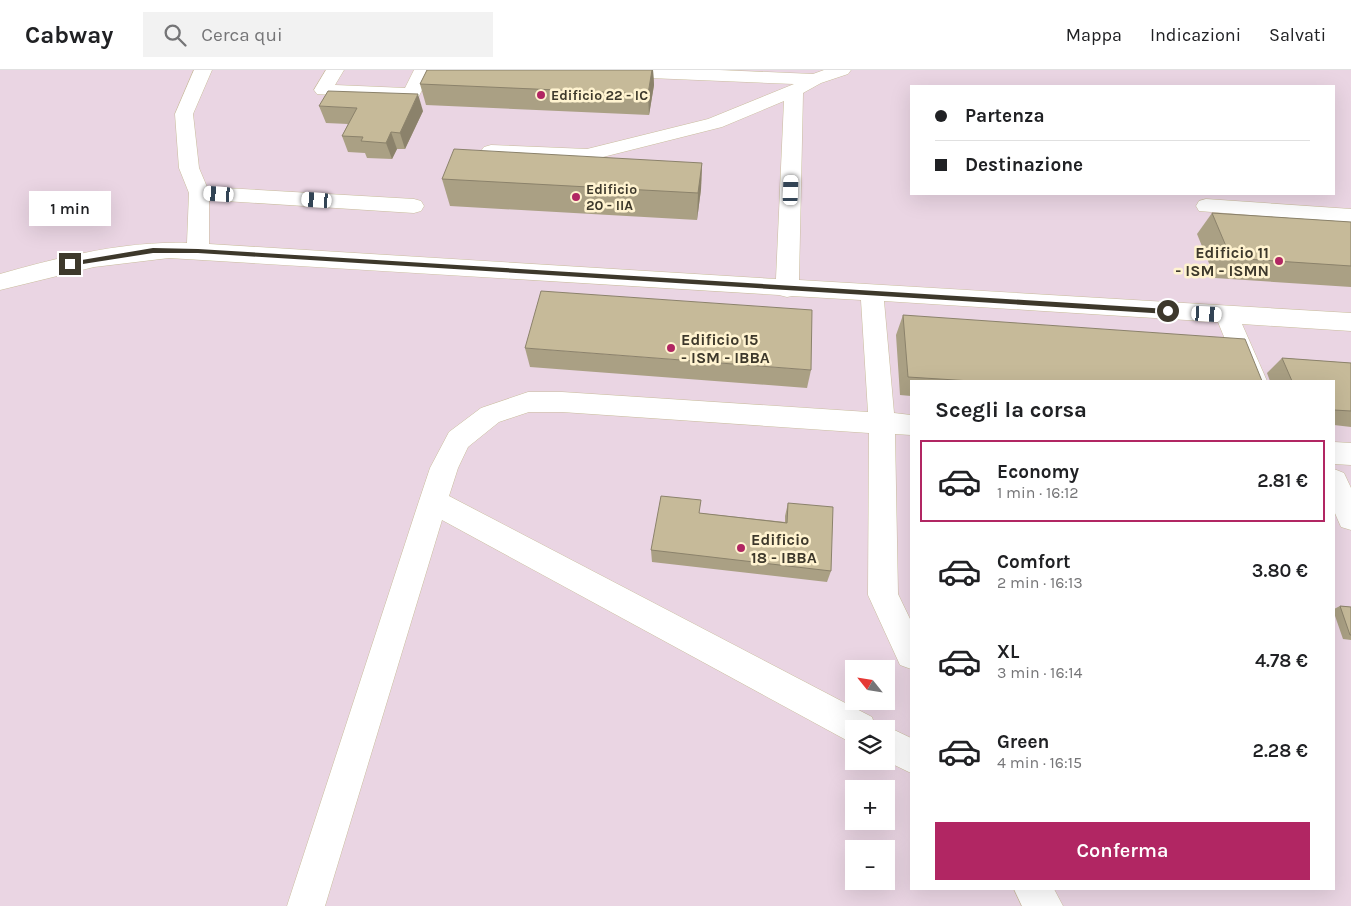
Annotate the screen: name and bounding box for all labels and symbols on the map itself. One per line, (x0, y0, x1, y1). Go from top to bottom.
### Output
place label: Edificio 22 - IC (551, 87, 648, 104)
marker: Edificio 22 - IC (535, 89, 547, 101)
car (782, 175, 799, 205)
place label: Edificio 20 - IIA (586, 181, 637, 214)
car (203, 185, 234, 203)
callout: 1 min (29, 191, 111, 226)
car (301, 191, 332, 209)
marker: Edificio 20 - IIA (570, 191, 582, 203)
place label: Edificio 11 - ISM - ISMN (1175, 243, 1269, 280)
route end (59, 253, 81, 275)
marker: Edificio 11 - ISM - ISMN (1273, 255, 1285, 267)
route start (1157, 300, 1179, 322)
car (1191, 306, 1222, 322)
place label: Edificio 15 - ISM - IBBA (681, 330, 770, 367)
marker: Edificio 15 - ISM - IBBA (665, 342, 677, 354)
place label: Edificio 18 - IBBA (751, 530, 817, 567)
marker: Edificio 18 - IBBA (735, 542, 747, 554)
north arrow (845, 660, 895, 710)

